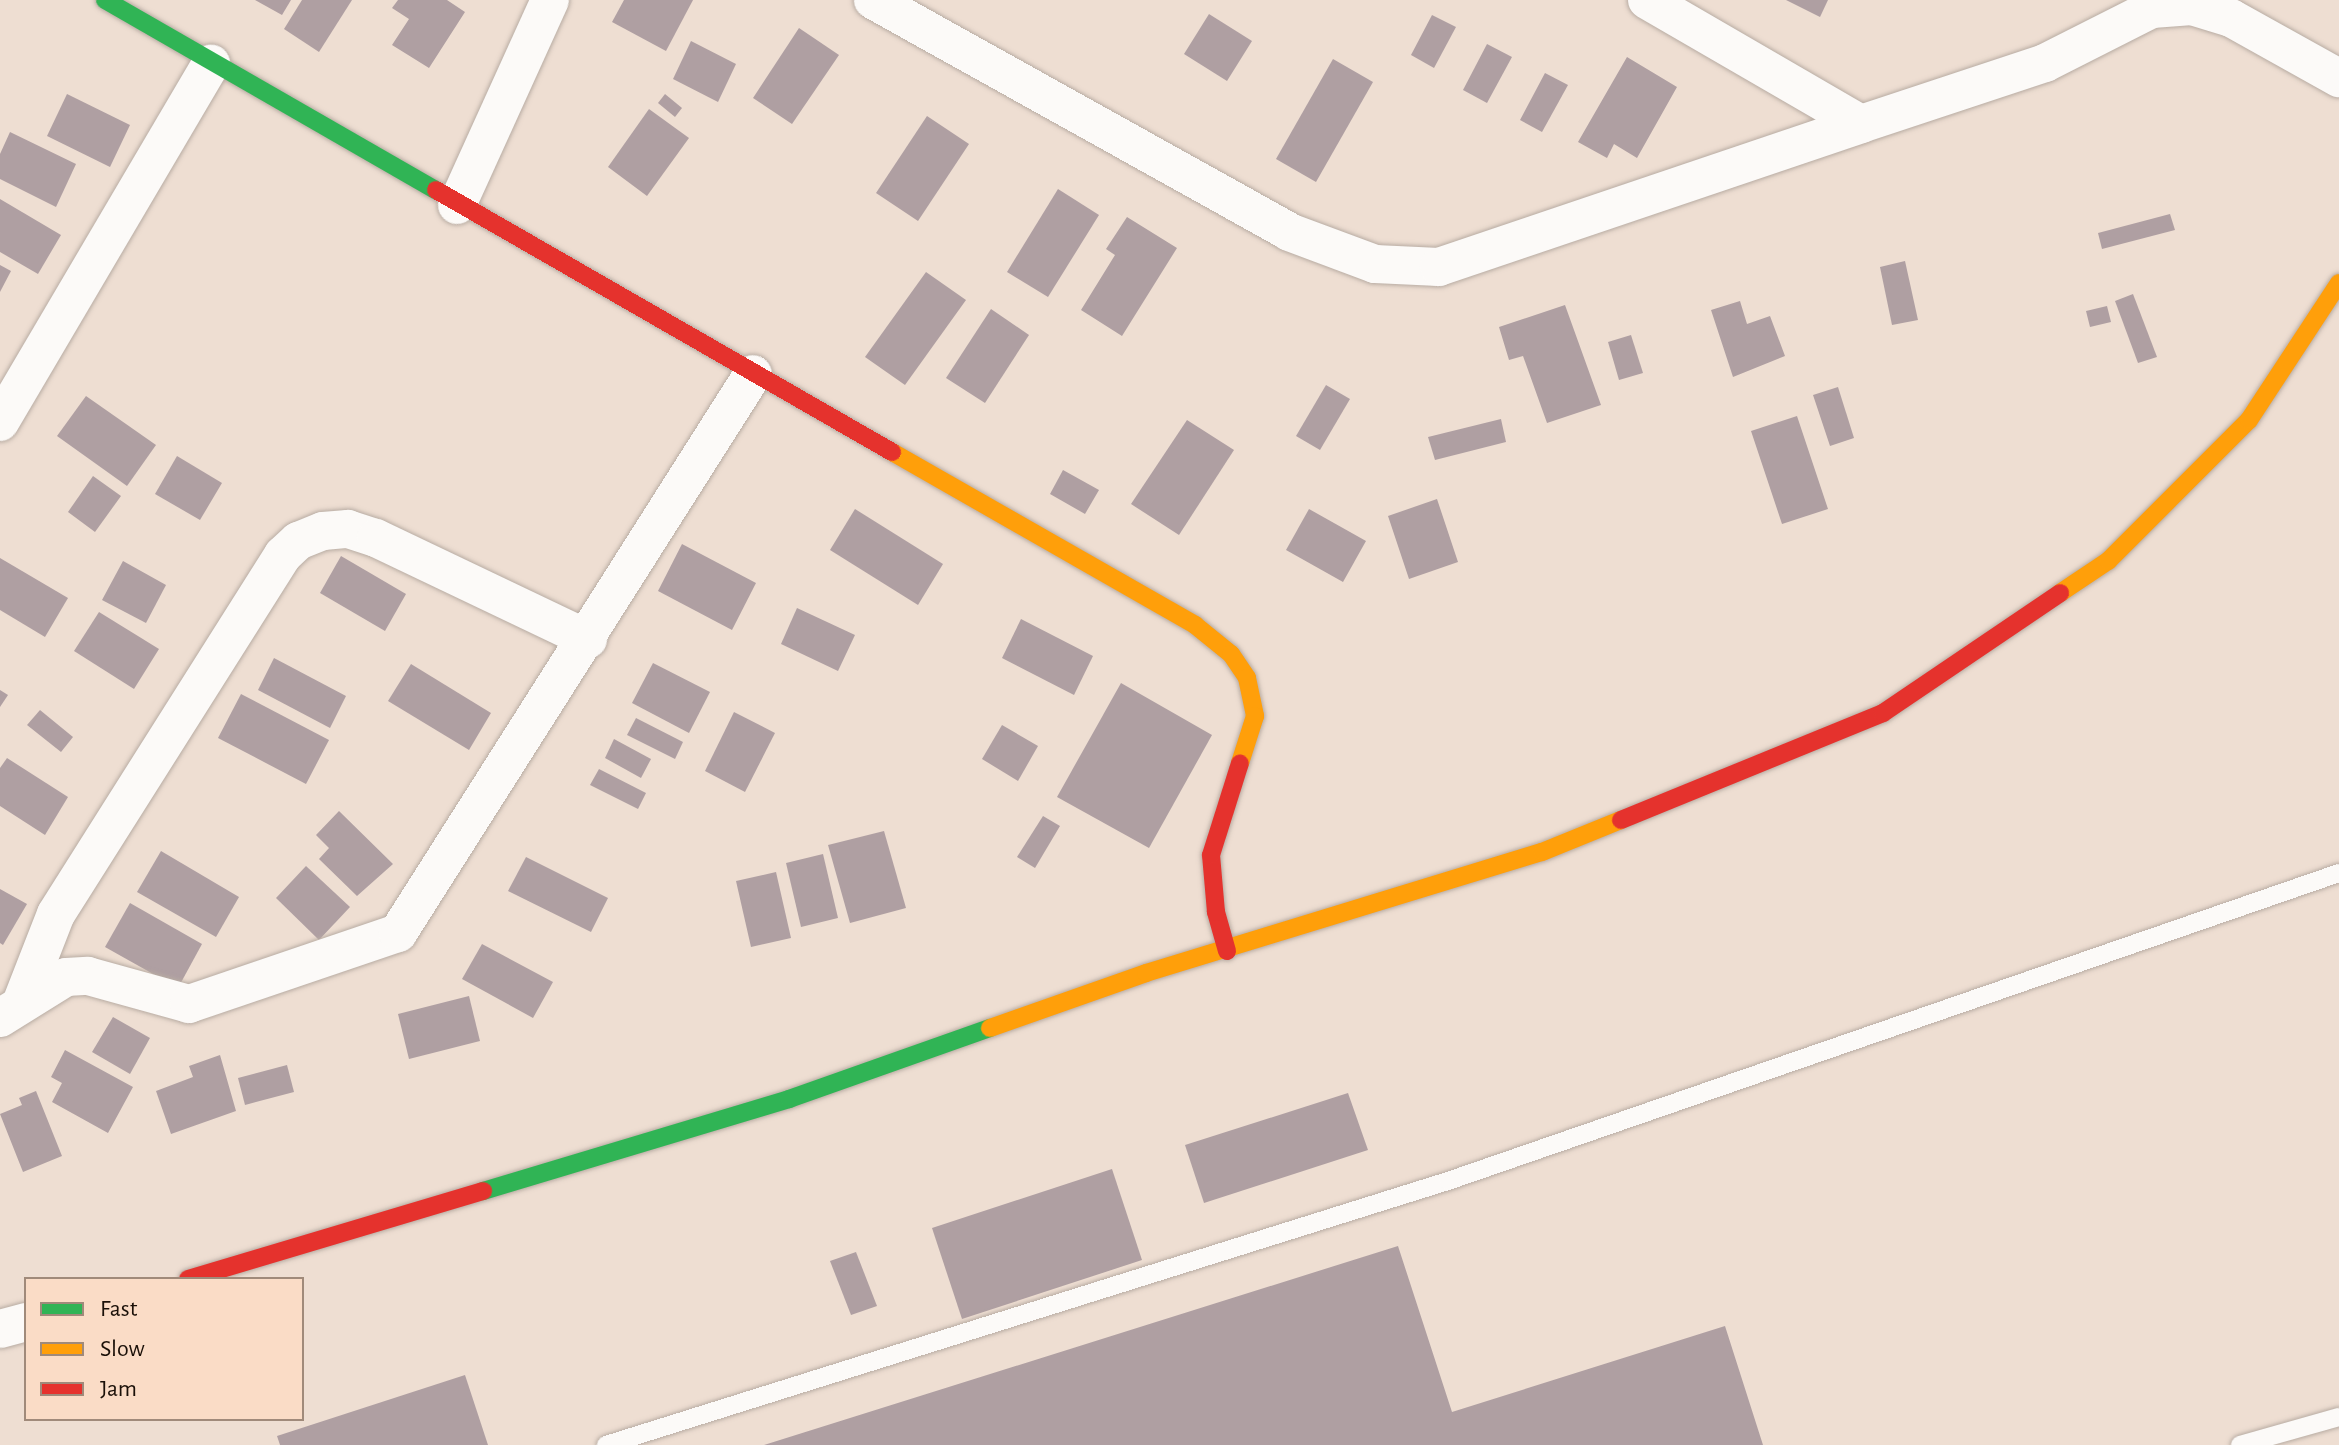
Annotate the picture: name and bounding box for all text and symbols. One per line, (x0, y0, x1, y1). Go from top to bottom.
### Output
legend (24, 1277, 304, 1421)
text: Fast (100, 1297, 137, 1321)
text: Slow (100, 1337, 145, 1361)
text: Jam (100, 1377, 137, 1401)

